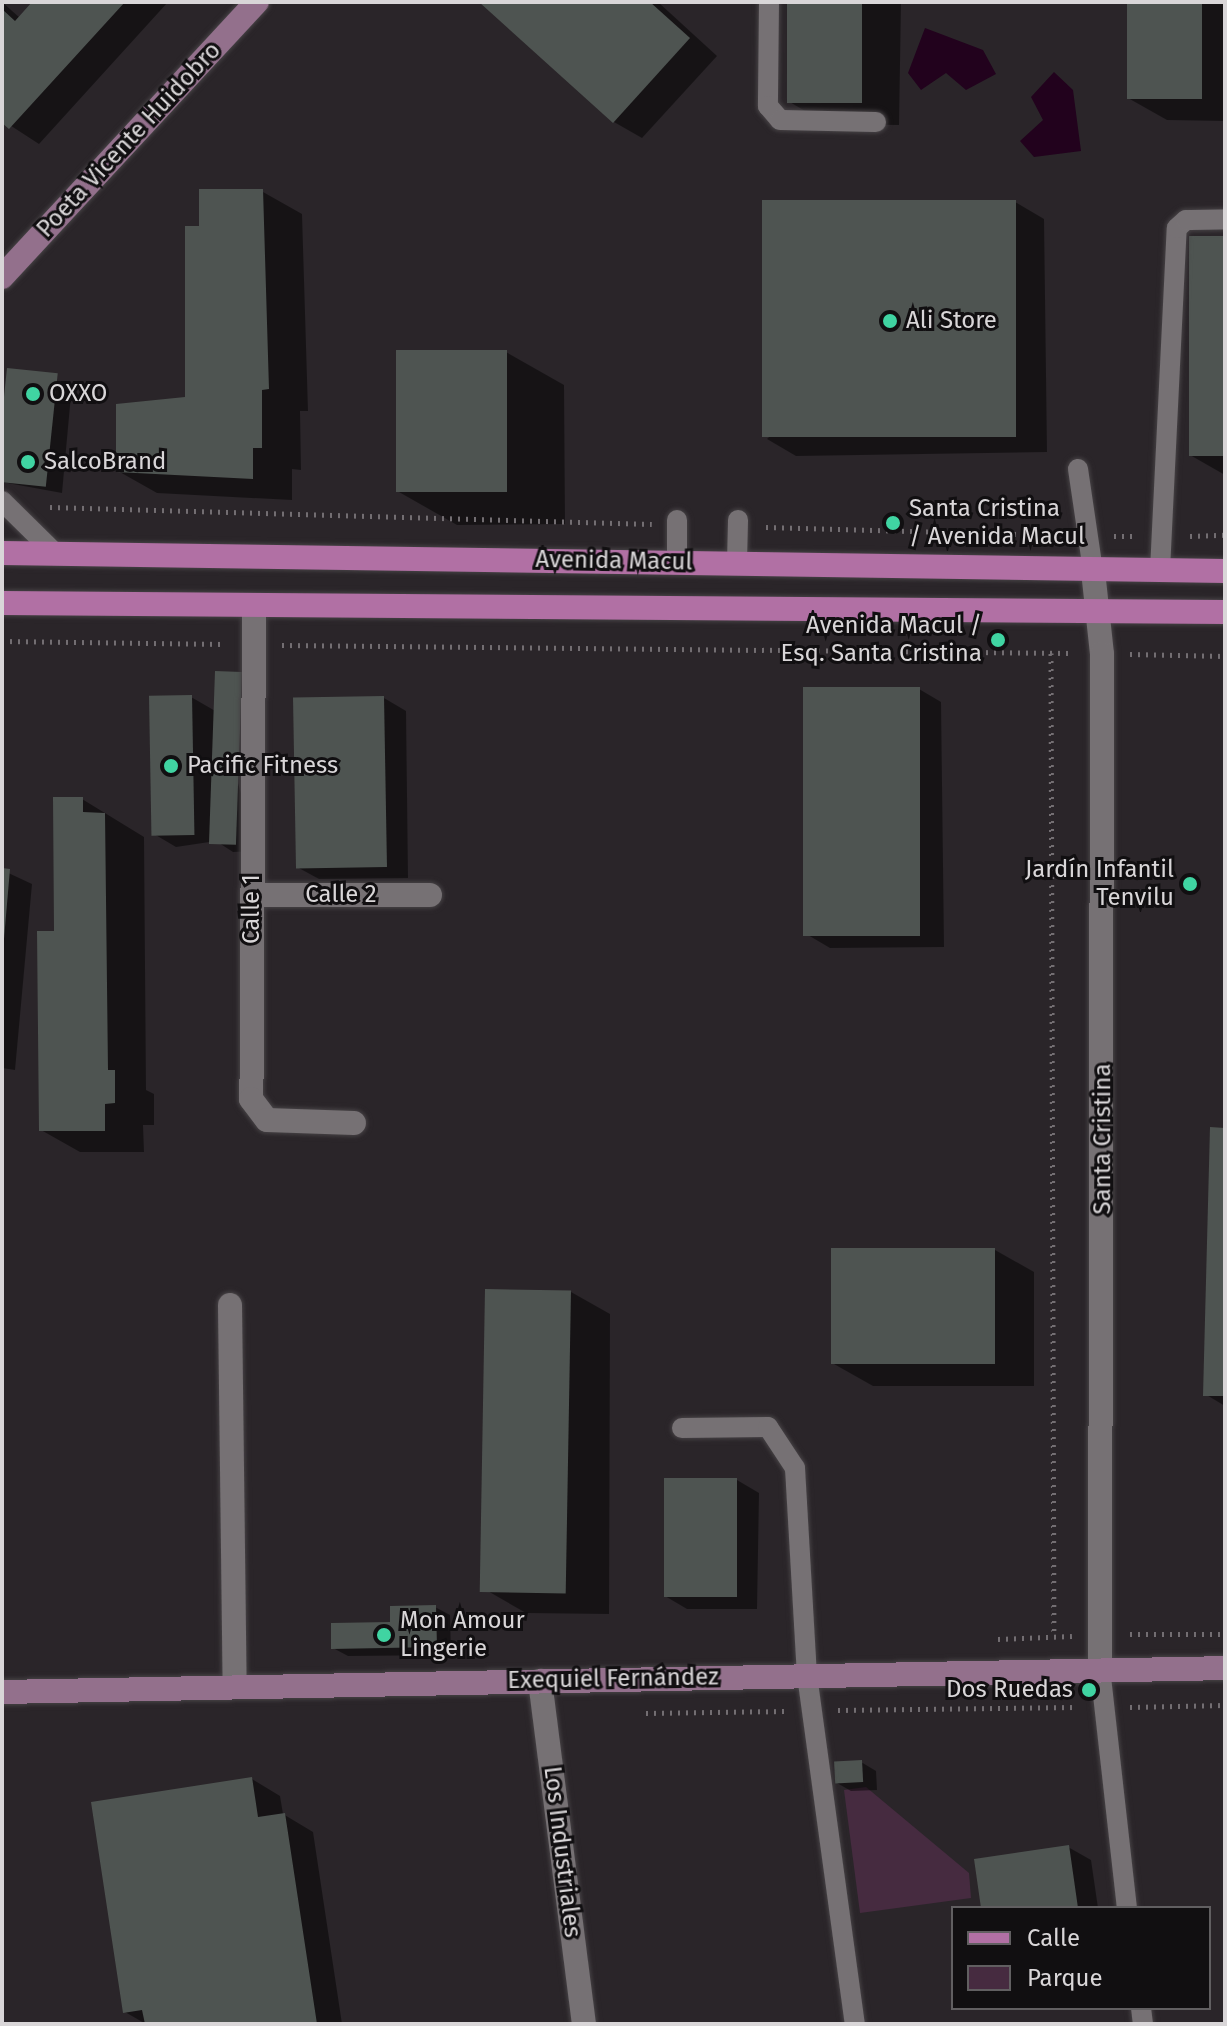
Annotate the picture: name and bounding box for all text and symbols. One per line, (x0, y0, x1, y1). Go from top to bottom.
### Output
street label: Poeta Vicente Huidobro (31, 36, 227, 244)
place label: Ali Store (906, 307, 997, 335)
marker: Ali Store (881, 312, 899, 330)
place label: OXXO (49, 380, 107, 408)
marker: OXXO (24, 385, 42, 403)
place label: SalcoBrand (44, 448, 166, 476)
marker: SalcoBrand (19, 453, 37, 471)
place label: Santa Cristina / Avenida Macul (909, 495, 1085, 551)
marker: Santa Cristina / Avenida Macul (884, 514, 902, 532)
street label: Avenida Macul (535, 545, 693, 577)
place label: Avenida Macul / Esq. Santa Cristina (781, 612, 982, 668)
marker: Avenida Macul / Esq. Santa Cristina (989, 631, 1007, 649)
place label: Pacific Fitness (187, 752, 338, 780)
marker: Pacific Fitness (162, 757, 180, 775)
place label: Jardín Infantil Tenvilu (1025, 856, 1174, 912)
street label: Calle 1 (238, 874, 266, 944)
marker: Jardín Infantil Tenvilu (1181, 875, 1199, 893)
street label: Calle 2 (305, 881, 377, 909)
street label: Santa Cristina (1089, 1064, 1117, 1214)
place label: Mon Amour Lingerie (400, 1607, 525, 1663)
marker: Mon Amour Lingerie (375, 1626, 393, 1644)
street label: Exequiel Fernández (507, 1663, 719, 1695)
place label: Dos Ruedas (946, 1676, 1073, 1704)
marker: Dos Ruedas (1080, 1681, 1098, 1699)
street label: Los Industriales (537, 1765, 587, 1939)
legend (951, 1906, 1211, 2010)
text: Calle (1027, 1924, 1080, 1952)
text: Parque (1027, 1964, 1103, 1992)

